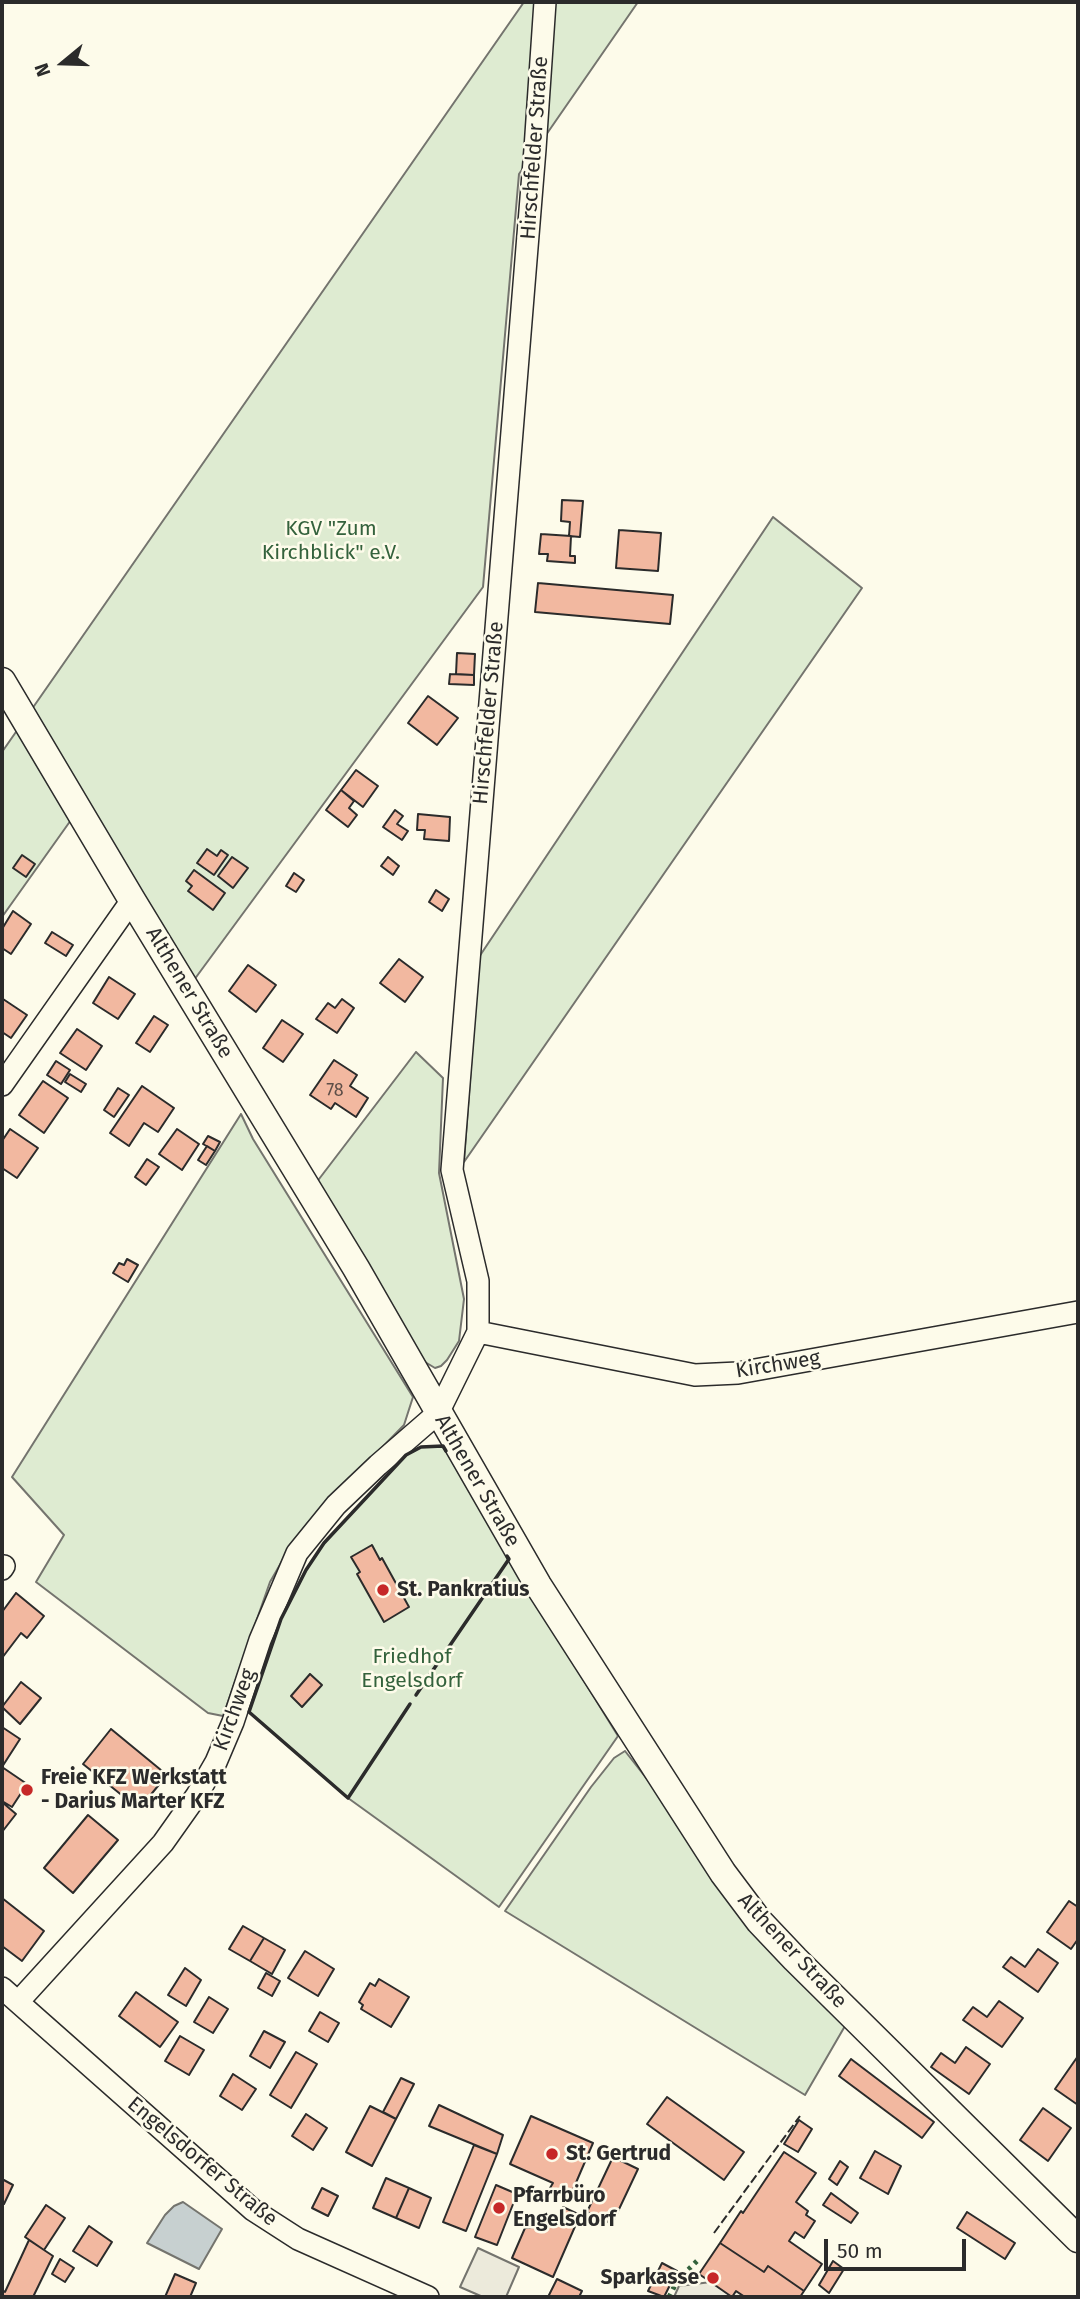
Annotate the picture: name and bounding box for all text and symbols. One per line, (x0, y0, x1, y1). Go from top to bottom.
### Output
north arrow (28, 28, 98, 98)
street label: Hirschfelder Straße (516, 55, 554, 241)
text: N (30, 60, 56, 80)
park label: KGV "Zum Kirchblick" e.V. (262, 516, 400, 566)
street label: Hirschfelder Straße (468, 620, 510, 806)
street label: Althener Straße (140, 923, 238, 1063)
house number: 78 (326, 1080, 344, 1102)
street label: Kirchweg (734, 1346, 822, 1384)
street label: Althener Straße (429, 1410, 525, 1552)
place label: St. Pankratius (397, 1577, 529, 1603)
marker: St. Pankratius (375, 1582, 391, 1598)
park label: Friedhof Engelsdorf (361, 1644, 463, 1694)
street label: Kirchweg (209, 1666, 261, 1754)
place label: Freie KFZ Werkstatt - Darius Marter KFZ (41, 1765, 227, 1815)
marker: Freie KFZ Werkstatt - Darius Marter KFZ (19, 1782, 35, 1798)
street label: Althener Straße (732, 1888, 852, 2014)
street label: Engelsdorfer Straße (122, 2092, 282, 2232)
place label: St. Gertrud (566, 2141, 671, 2167)
marker: St. Gertrud (544, 2146, 560, 2162)
place label: Pfarrbüro Engelsdorf (513, 2183, 616, 2233)
marker: Pfarrbüro Engelsdorf (491, 2200, 507, 2216)
scale bar (828, 2226, 970, 2270)
text: 50 m (837, 2238, 883, 2264)
place label: Sparkasse (600, 2265, 699, 2291)
marker: Sparkasse (705, 2270, 721, 2286)

